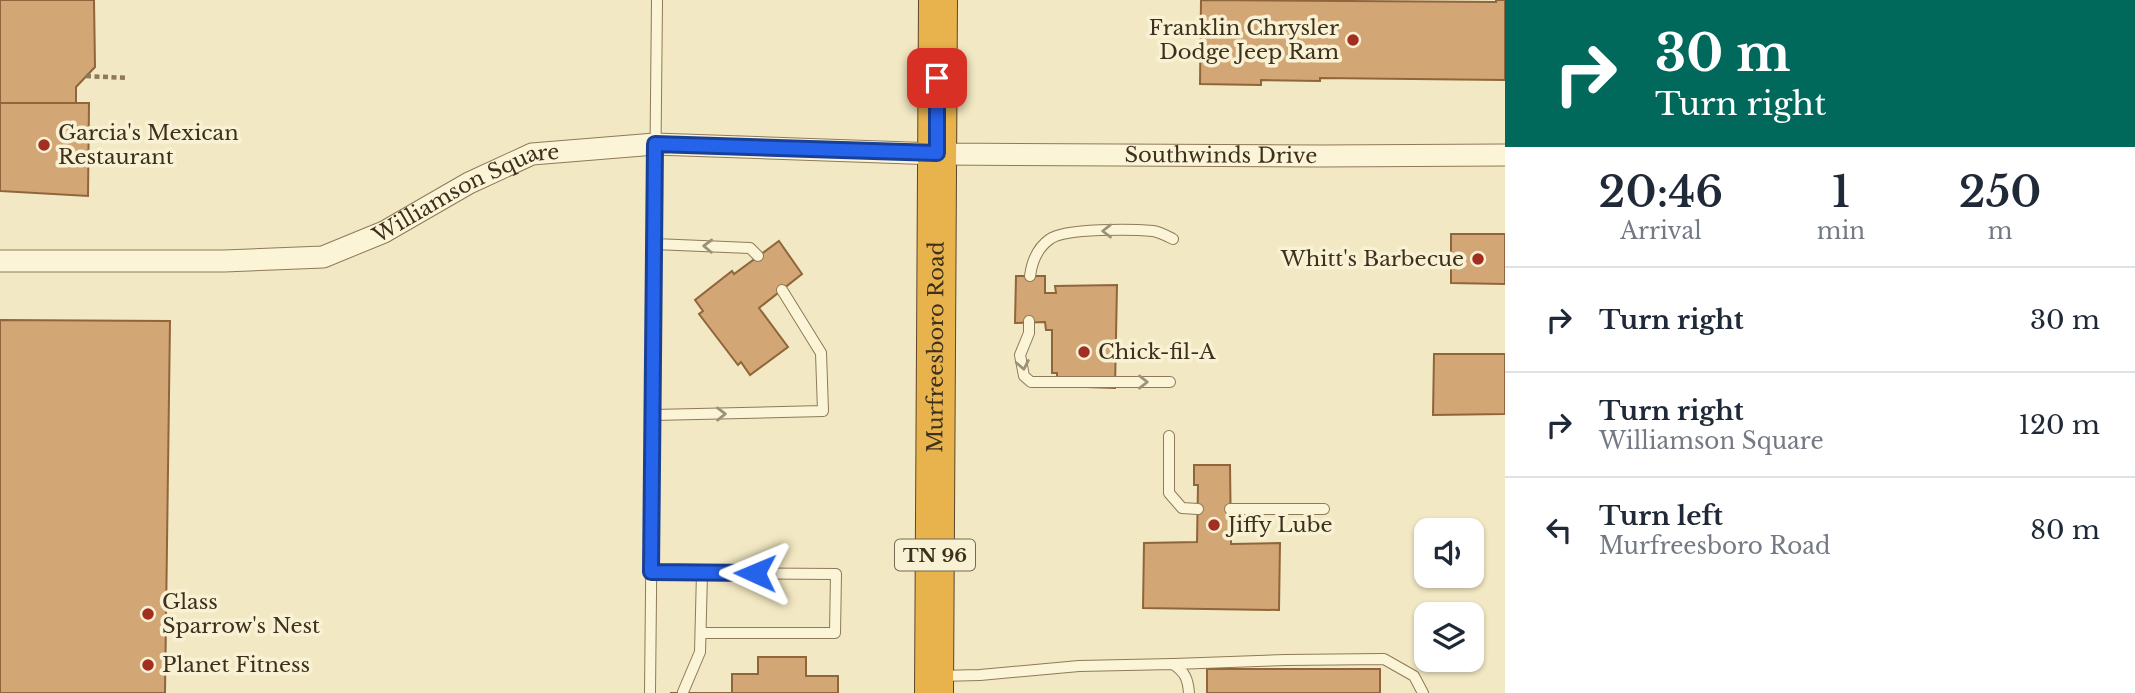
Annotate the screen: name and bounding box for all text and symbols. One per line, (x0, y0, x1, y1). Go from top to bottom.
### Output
place label: Franklin Chrysler Dodge Jeep Ram (1149, 15, 1339, 65)
text: 30 m (1655, 23, 1790, 84)
icon: right (1540, 28, 1631, 119)
marker: Franklin Chrysler Dodge Jeep Ram (1345, 32, 1361, 48)
pin (907, 48, 967, 108)
icon: arrive (918, 59, 956, 97)
text: Turn right (1655, 84, 1826, 124)
place label: Garcia's Mexican Restaurant (58, 120, 239, 170)
marker: Garcia's Mexican Restaurant (36, 137, 52, 153)
street label: Williamson Square (367, 139, 560, 249)
street label: Southwinds Drive (1125, 142, 1317, 169)
text: 20:46 (1599, 166, 1723, 218)
text: 1 (1832, 166, 1850, 218)
text: 250 (1959, 166, 2041, 218)
text: Arrival (1620, 217, 1702, 245)
text: min (1817, 217, 1865, 245)
text: m (1988, 217, 2012, 245)
one-way arrow (1101, 223, 1111, 239)
one-way arrow (702, 239, 713, 254)
street label: Murfreesboro Road (922, 241, 950, 453)
place label: Whitt's Barbecue (1280, 246, 1464, 272)
marker: Whitt's Barbecue (1470, 251, 1486, 267)
icon: right (1540, 301, 1578, 339)
text: Turn right (1599, 304, 1744, 336)
text: 30 m (2030, 304, 2100, 336)
place label: Chick-fil-A (1098, 339, 1216, 365)
marker: Chick-fil-A (1076, 344, 1092, 360)
one-way arrow (1015, 359, 1030, 371)
one-way arrow (1138, 374, 1149, 390)
text: Turn right (1599, 395, 1744, 427)
one-way arrow (716, 406, 727, 422)
icon: right (1540, 406, 1578, 444)
text: 120 m (2018, 409, 2100, 441)
text: Williamson Square (1599, 427, 1824, 455)
text: Turn left (1599, 500, 1723, 532)
icon: left (1540, 511, 1578, 549)
place label: Jiffy Lube (1225, 512, 1332, 538)
text: 80 m (2030, 514, 2100, 546)
marker: Jiffy Lube (1206, 517, 1222, 533)
map controls (1414, 518, 1484, 672)
button: sound (1414, 518, 1484, 588)
text: Murfreesboro Road (1599, 532, 1831, 560)
position arrow (718, 536, 792, 610)
road number: TN 96 (895, 540, 975, 570)
place label: Glass Sparrow's Nest (162, 589, 320, 639)
button: layers (1414, 602, 1484, 672)
marker: Glass Sparrow's Nest (140, 606, 156, 622)
place label: Planet Fitness (162, 652, 310, 678)
marker: Planet Fitness (140, 657, 156, 673)

